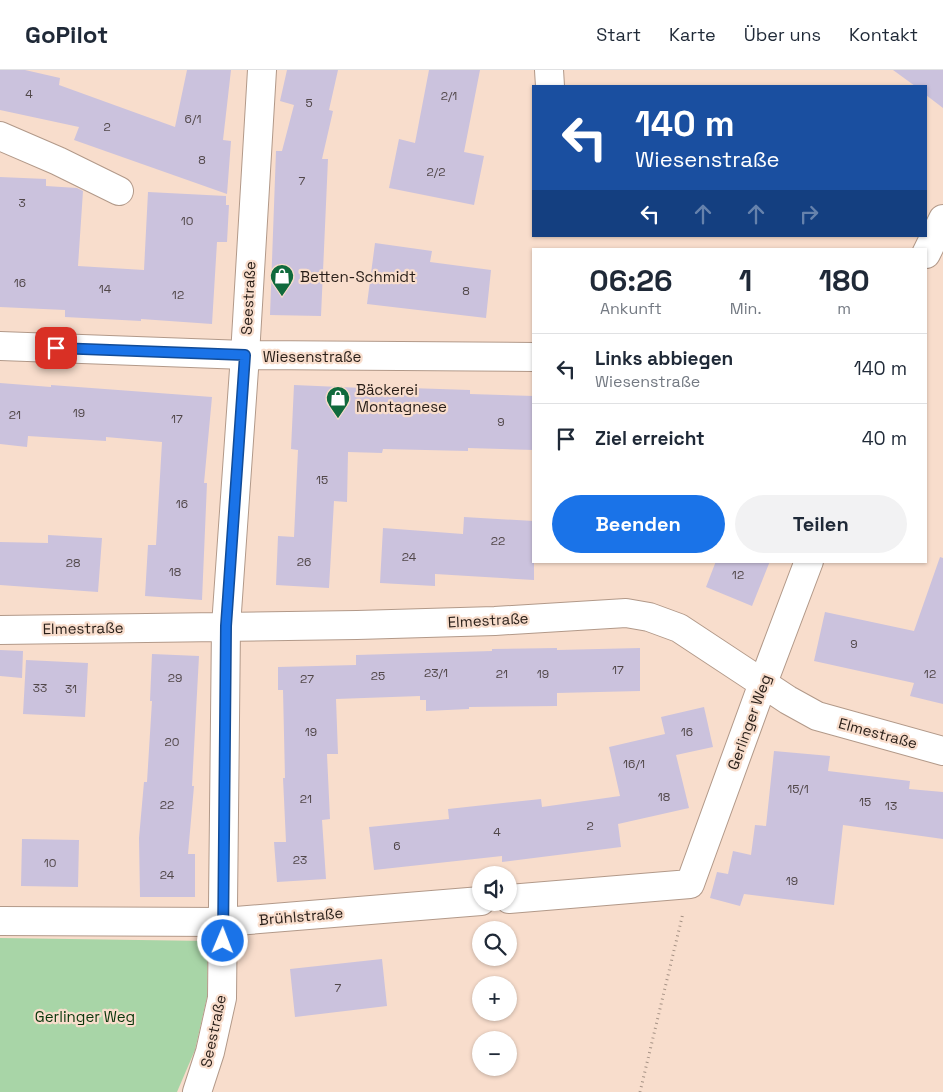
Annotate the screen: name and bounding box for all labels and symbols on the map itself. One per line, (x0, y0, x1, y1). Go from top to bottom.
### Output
house number: 4 (25, 86, 33, 102)
house number: 2/1 (441, 88, 457, 104)
house number: 5 (305, 95, 313, 111)
house number: 6/1 (185, 111, 201, 127)
house number: 2 (103, 119, 111, 135)
house number: 8 (198, 152, 206, 168)
house number: 2/2 (427, 164, 445, 180)
house number: 7 (299, 173, 306, 189)
house number: 3 (18, 195, 26, 211)
house number: 10 (181, 213, 193, 229)
street label: Seestraße (237, 260, 259, 335)
shop icon: Betten-Schmidt (269, 263, 295, 297)
place label: Betten-Schmidt (300, 267, 416, 286)
house number: 16 (14, 275, 26, 291)
house number: 14 (99, 281, 112, 297)
house number: 8 (462, 283, 470, 299)
house number: 12 (172, 287, 184, 303)
pin (35, 327, 77, 369)
street label: Wiesenstraße (263, 347, 361, 366)
place label: Bäckerei Montagnese (356, 380, 447, 416)
shop icon: Bäckerei Montagnese (325, 385, 351, 419)
house number: 19 (73, 405, 85, 421)
house number: 21 (9, 407, 21, 423)
house number: 17 (171, 411, 183, 427)
house number: 9 (497, 414, 505, 430)
house number: 15 (316, 472, 328, 488)
house number: 16 (176, 496, 188, 512)
house number: 22 (491, 533, 505, 549)
house number: 24 (402, 549, 417, 565)
house number: 26 (297, 554, 311, 570)
house number: 28 (66, 555, 80, 571)
house number: 18 (169, 564, 181, 580)
house number: 12 (732, 567, 744, 583)
street label: Elmestraße (447, 608, 529, 632)
street label: Elmestraße (42, 618, 124, 638)
house number: 9 (850, 636, 858, 652)
house number: 17 (612, 662, 624, 678)
house number: 23/1 (424, 665, 448, 681)
house number: 21 (496, 666, 508, 682)
house number: 19 (537, 666, 549, 682)
house number: 12 (924, 666, 936, 682)
house number: 25 (371, 668, 385, 684)
house number: 29 (168, 670, 182, 686)
house number: 27 (300, 671, 314, 687)
street label: Gerlinger Weg (723, 672, 775, 772)
house number: 33 (33, 680, 47, 696)
house number: 31 (65, 681, 77, 697)
street label: Elmestraße (836, 713, 920, 753)
house number: 19 (305, 724, 317, 740)
house number: 16 (681, 724, 693, 740)
house number: 20 (165, 734, 179, 750)
house number: 16/1 (623, 756, 645, 772)
house number: 15/1 (787, 781, 809, 797)
house number: 18 (658, 789, 670, 805)
house number: 21 (300, 791, 312, 807)
house number: 15 (859, 794, 871, 810)
house number: 22 (160, 797, 174, 813)
house number: 13 (885, 798, 897, 814)
house number: 2 (586, 818, 594, 834)
house number: 4 (493, 824, 501, 840)
house number: 6 (393, 838, 401, 854)
house number: 23 (293, 852, 307, 868)
house number: 10 (44, 855, 56, 871)
house number: 24 (160, 867, 175, 883)
house number: 19 (786, 873, 798, 889)
street label: Brühlstraße (258, 903, 344, 929)
position arrow (196, 914, 248, 966)
house number: 7 (335, 980, 342, 996)
street label: Seestraße (196, 993, 230, 1069)
park label: Gerlinger Weg (35, 1007, 135, 1026)

